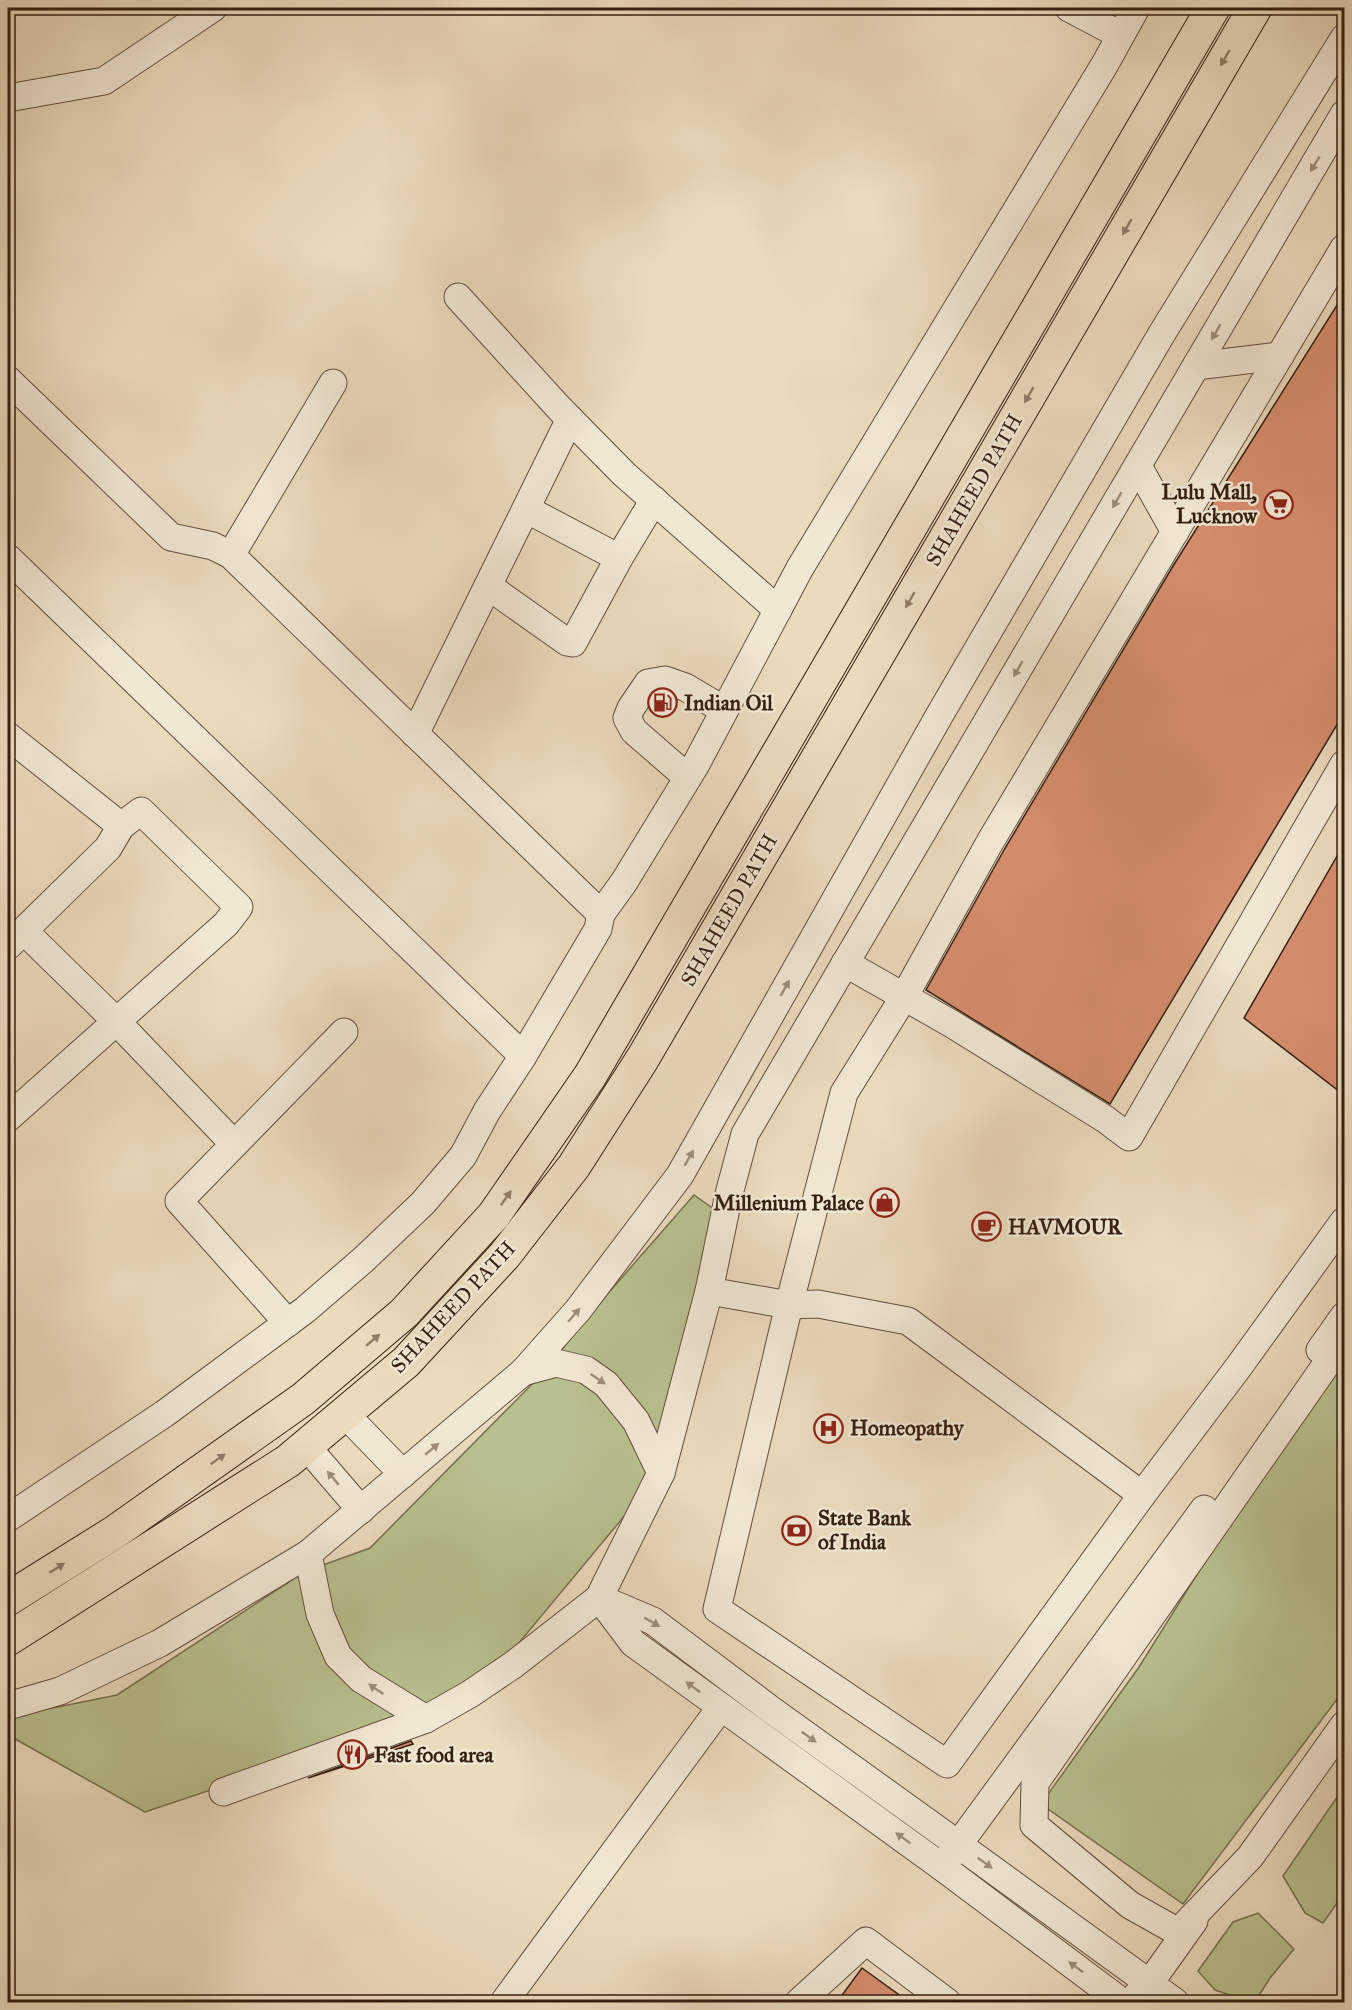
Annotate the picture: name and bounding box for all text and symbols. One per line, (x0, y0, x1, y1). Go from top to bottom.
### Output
one-way arrow (1220, 50, 1230, 67)
one-way arrow (1309, 156, 1320, 172)
one-way arrow (1122, 219, 1133, 235)
one-way arrow (1211, 324, 1221, 341)
one-way arrow (1024, 387, 1035, 403)
street label: SHAHEED PATH (920, 409, 1028, 571)
place label: Lulu Mall, Lucknow (1162, 479, 1258, 529)
supermarket icon: Lulu Mall, Lucknow (1262, 488, 1294, 520)
one-way arrow (1112, 492, 1122, 509)
one-way arrow (905, 592, 915, 609)
one-way arrow (1013, 661, 1024, 677)
fuel station icon: Indian Oil (647, 687, 679, 719)
place label: Indian Oil (684, 690, 774, 716)
street label: SHAHEED PATH (675, 829, 783, 991)
one-way arrow (780, 979, 790, 996)
one-way arrow (684, 1150, 695, 1166)
shop icon: Millenium Palace (869, 1187, 901, 1219)
one-way arrow (500, 1190, 512, 1206)
place label: Millenium Palace (714, 1190, 864, 1216)
cafe icon: HAVMOUR (971, 1211, 1003, 1243)
place label: HAVMOUR (1008, 1214, 1123, 1240)
street label: SHAHEED PATH (385, 1235, 521, 1379)
one-way arrow (567, 1307, 580, 1323)
one-way arrow (365, 1334, 380, 1347)
one-way arrow (590, 1373, 606, 1385)
hospital icon: Homeopathy (813, 1412, 845, 1444)
place label: Homeopathy (850, 1415, 965, 1441)
one-way arrow (424, 1443, 439, 1456)
one-way arrow (210, 1453, 226, 1465)
one-way arrow (327, 1471, 340, 1486)
place label: State Bank of India (818, 1505, 912, 1555)
bank icon: State Bank of India (781, 1514, 813, 1546)
one-way arrow (49, 1563, 65, 1574)
one-way arrow (644, 1617, 661, 1627)
one-way arrow (686, 1681, 702, 1693)
one-way arrow (368, 1683, 384, 1695)
one-way arrow (801, 1731, 817, 1743)
restaurant icon: Fast food area (337, 1739, 369, 1771)
place label: Fast food area (374, 1742, 495, 1768)
one-way arrow (895, 1832, 911, 1844)
one-way arrow (976, 1857, 992, 1869)
one-way arrow (1068, 1962, 1083, 1974)

